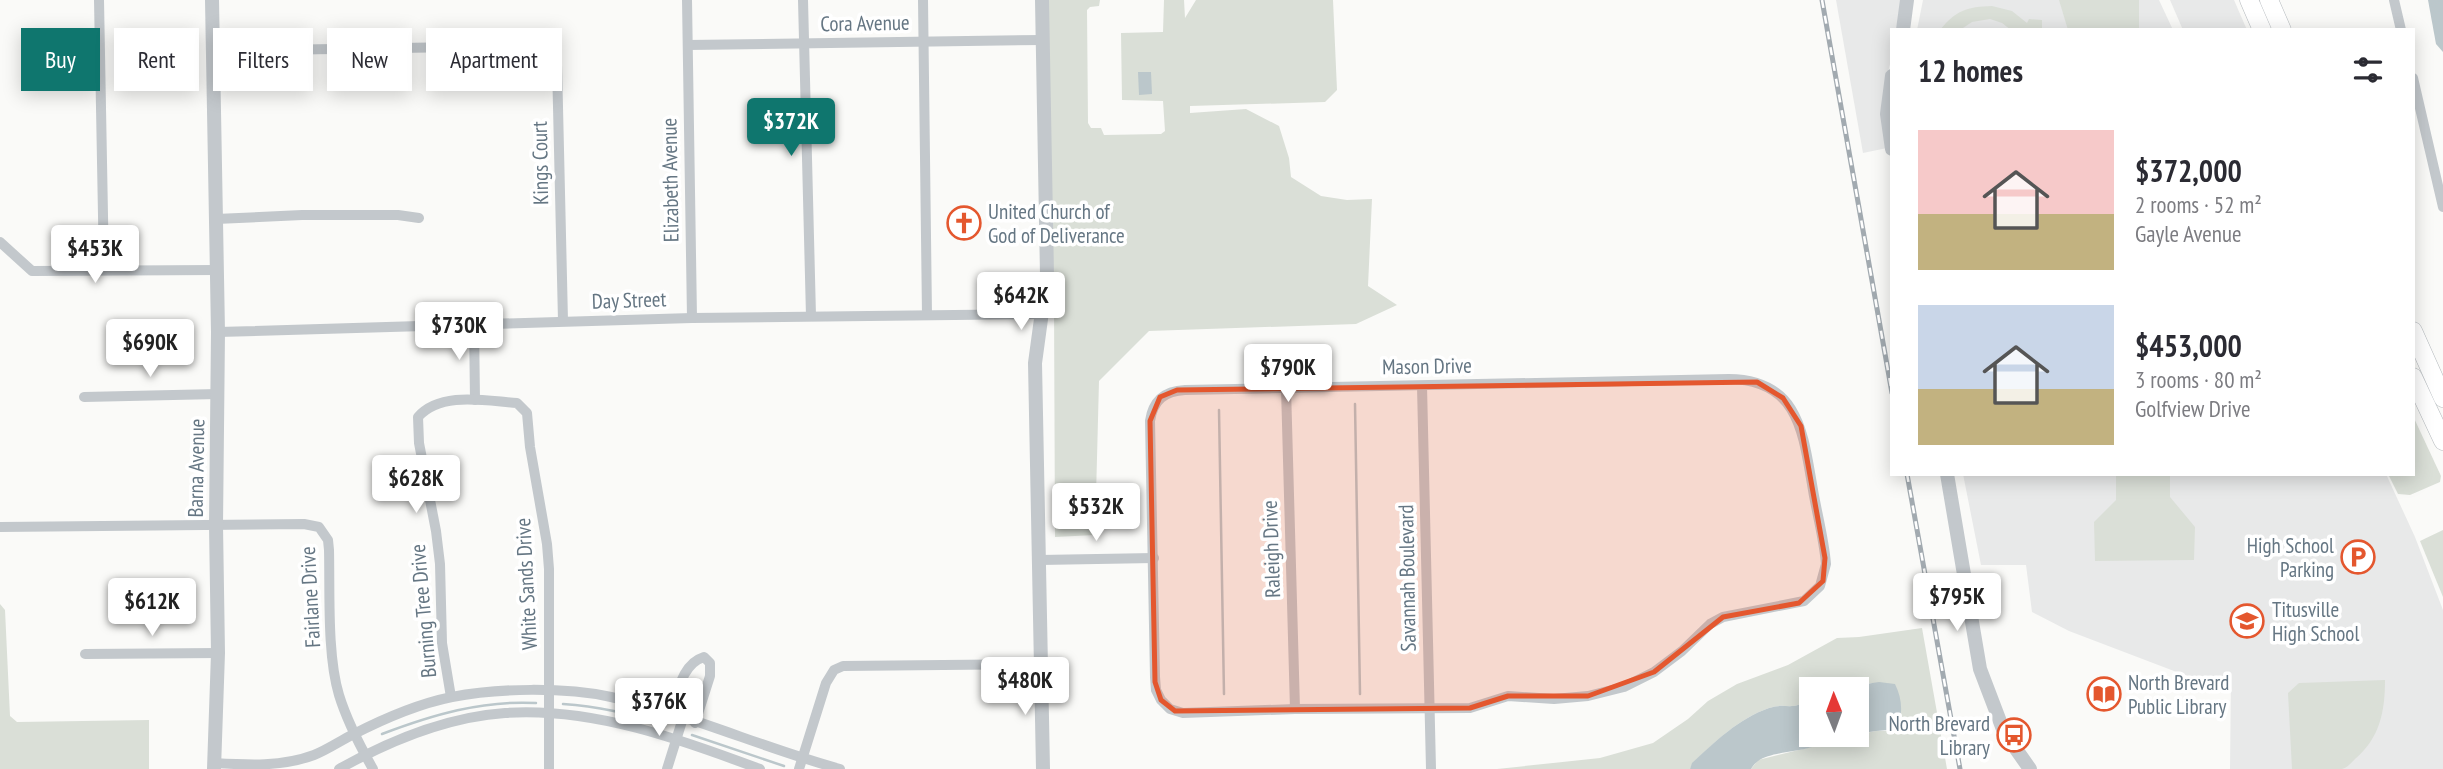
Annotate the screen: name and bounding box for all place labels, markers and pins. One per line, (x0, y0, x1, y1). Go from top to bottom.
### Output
pin: $372K (742, 99, 840, 158)
place label: United Church of God of Deliverance (988, 198, 1125, 249)
church icon: United Church of God of Deliverance (945, 204, 983, 242)
pin: $453K (46, 226, 144, 285)
pin: $642K (972, 272, 1070, 332)
pin: $730K (410, 302, 508, 362)
pin: $690K (101, 320, 199, 379)
pin: $790K (1239, 344, 1337, 404)
pin: $628K (367, 456, 465, 515)
pin: $532K (1047, 484, 1145, 543)
place label: High School Parking (2247, 532, 2334, 583)
parking icon: High School Parking (2339, 538, 2377, 576)
pin: $795K (1908, 574, 2006, 633)
pin: $612K (103, 578, 201, 638)
place label: Titusville High School (2272, 596, 2359, 647)
school or university icon: Titusville High School (2228, 602, 2266, 640)
pin: $480K (976, 658, 1074, 717)
place label: North Brevard Public Library (2128, 669, 2229, 720)
library icon: North Brevard Public Library (2085, 675, 2123, 713)
pin: $376K (610, 678, 708, 738)
place label: North Brevard Library (1889, 710, 1990, 761)
bus stop icon: North Brevard Library (1995, 716, 2033, 754)

